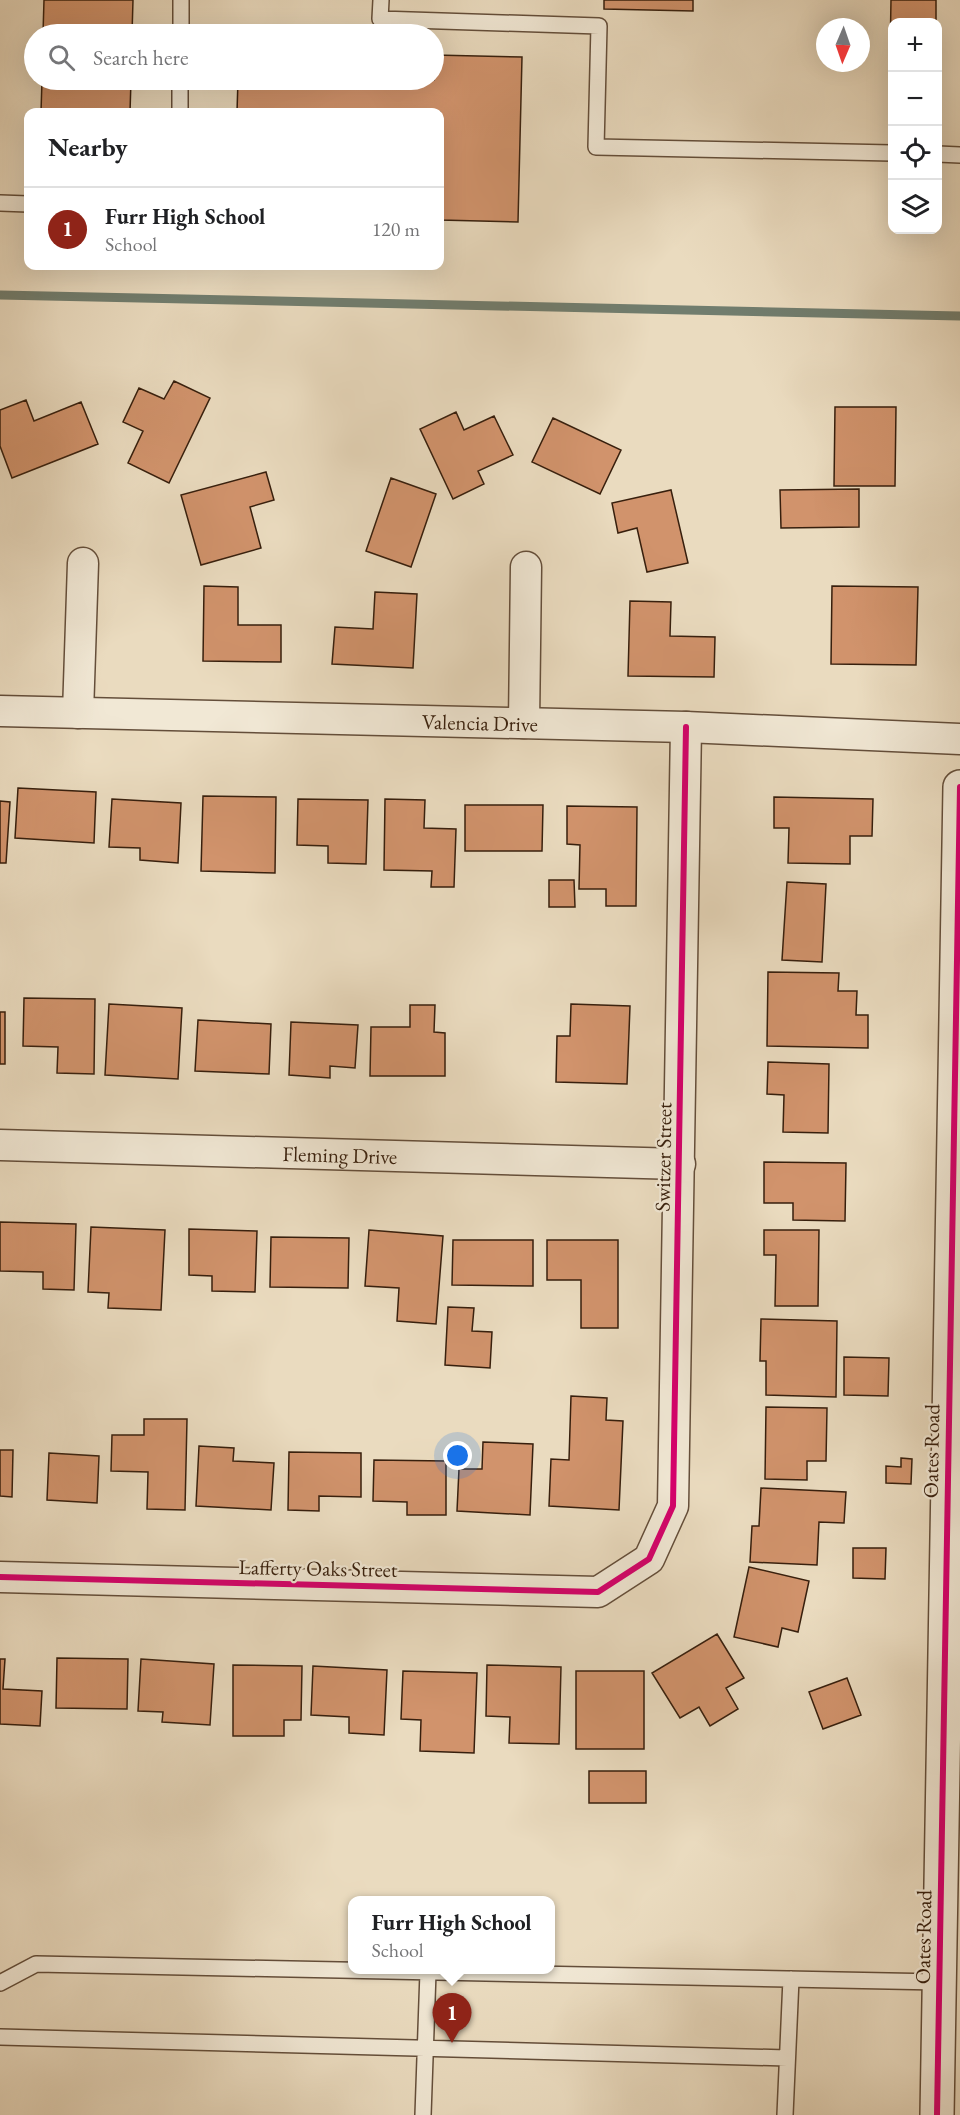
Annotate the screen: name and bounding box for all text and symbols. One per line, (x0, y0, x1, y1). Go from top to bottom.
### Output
north arrow (816, 18, 870, 72)
map controls (888, 18, 942, 234)
button: + (888, 18, 942, 72)
search box (24, 24, 444, 90)
icon: search (45, 41, 78, 74)
text: Search here (93, 43, 188, 72)
button: − (888, 72, 942, 126)
button: locate (888, 126, 942, 180)
text: Nearby (48, 130, 128, 164)
button: layers (888, 180, 942, 234)
text: Furr High School (105, 202, 265, 231)
text: 1 (62, 216, 73, 242)
text: 120 m (372, 216, 420, 242)
text: School (105, 231, 157, 257)
street label: Valencia Drive (422, 707, 538, 737)
street label: Switzer Street (649, 1102, 677, 1212)
street label: Fleming Drive (282, 1139, 398, 1170)
street label: Oates Road (917, 1403, 945, 1498)
your location (443, 1441, 472, 1470)
street label: Lafferty Oaks Street (238, 1553, 398, 1583)
street label: Oates Road (909, 1889, 937, 1984)
popup (348, 1896, 555, 1974)
text: Furr High School (371, 1908, 532, 1937)
text: School (371, 1937, 423, 1963)
pin: 1 (432, 1994, 472, 2043)

